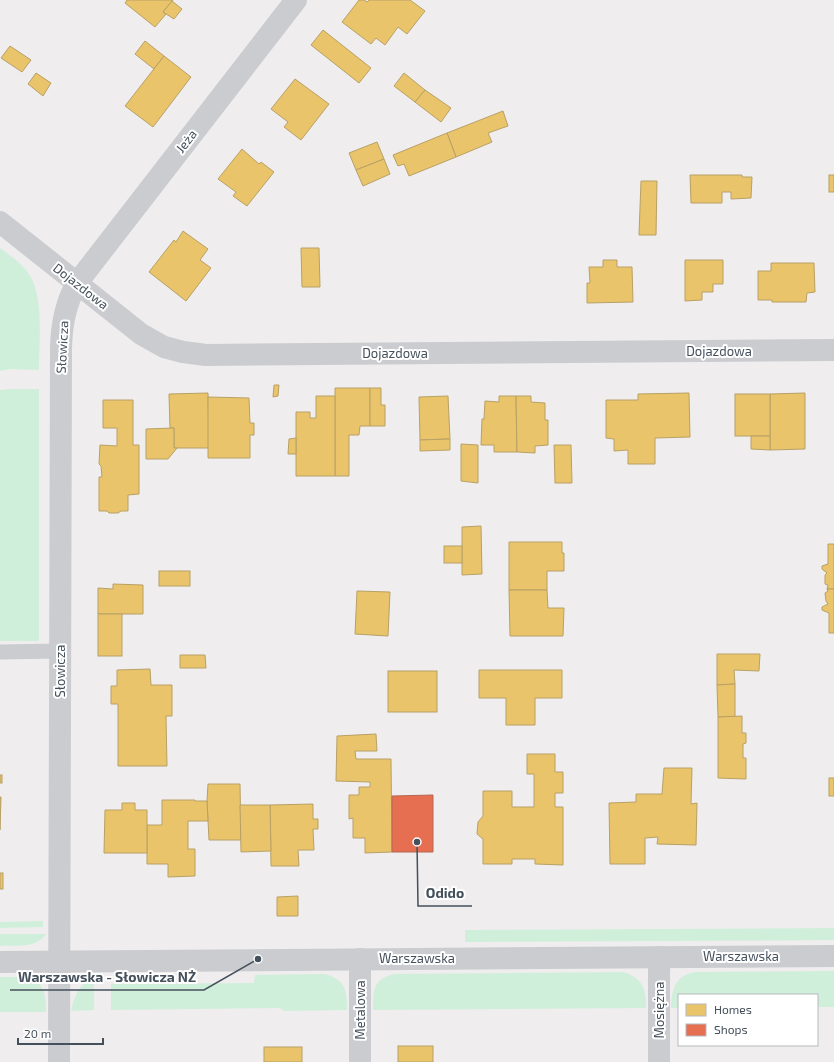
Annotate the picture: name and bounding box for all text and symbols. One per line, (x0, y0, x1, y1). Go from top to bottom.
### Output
street label: Jeża (172, 126, 200, 156)
street label: Dojazdowa (50, 259, 112, 313)
street label: Słowicza (53, 320, 71, 374)
street label: Dojazdowa (686, 343, 752, 359)
street label: Dojazdowa (362, 345, 428, 361)
street label: Słowicza (52, 645, 68, 697)
callout: Odido (418, 880, 472, 906)
text: Odido (426, 884, 464, 901)
street label: Warszawska (703, 948, 779, 964)
street label: Warszawska (379, 950, 455, 966)
callout: Warszawska - Słowicza NŻ (10, 964, 204, 990)
text: Warszawska - Słowicza NŻ (18, 968, 196, 985)
street label: Metalowa (352, 980, 368, 1040)
street label: Mosiężna (651, 982, 667, 1038)
legend (678, 994, 818, 1046)
text: Homes (714, 1002, 752, 1016)
scale bar (18, 1020, 103, 1046)
text: Shops (714, 1022, 748, 1036)
text: 20 m (24, 1026, 51, 1040)

